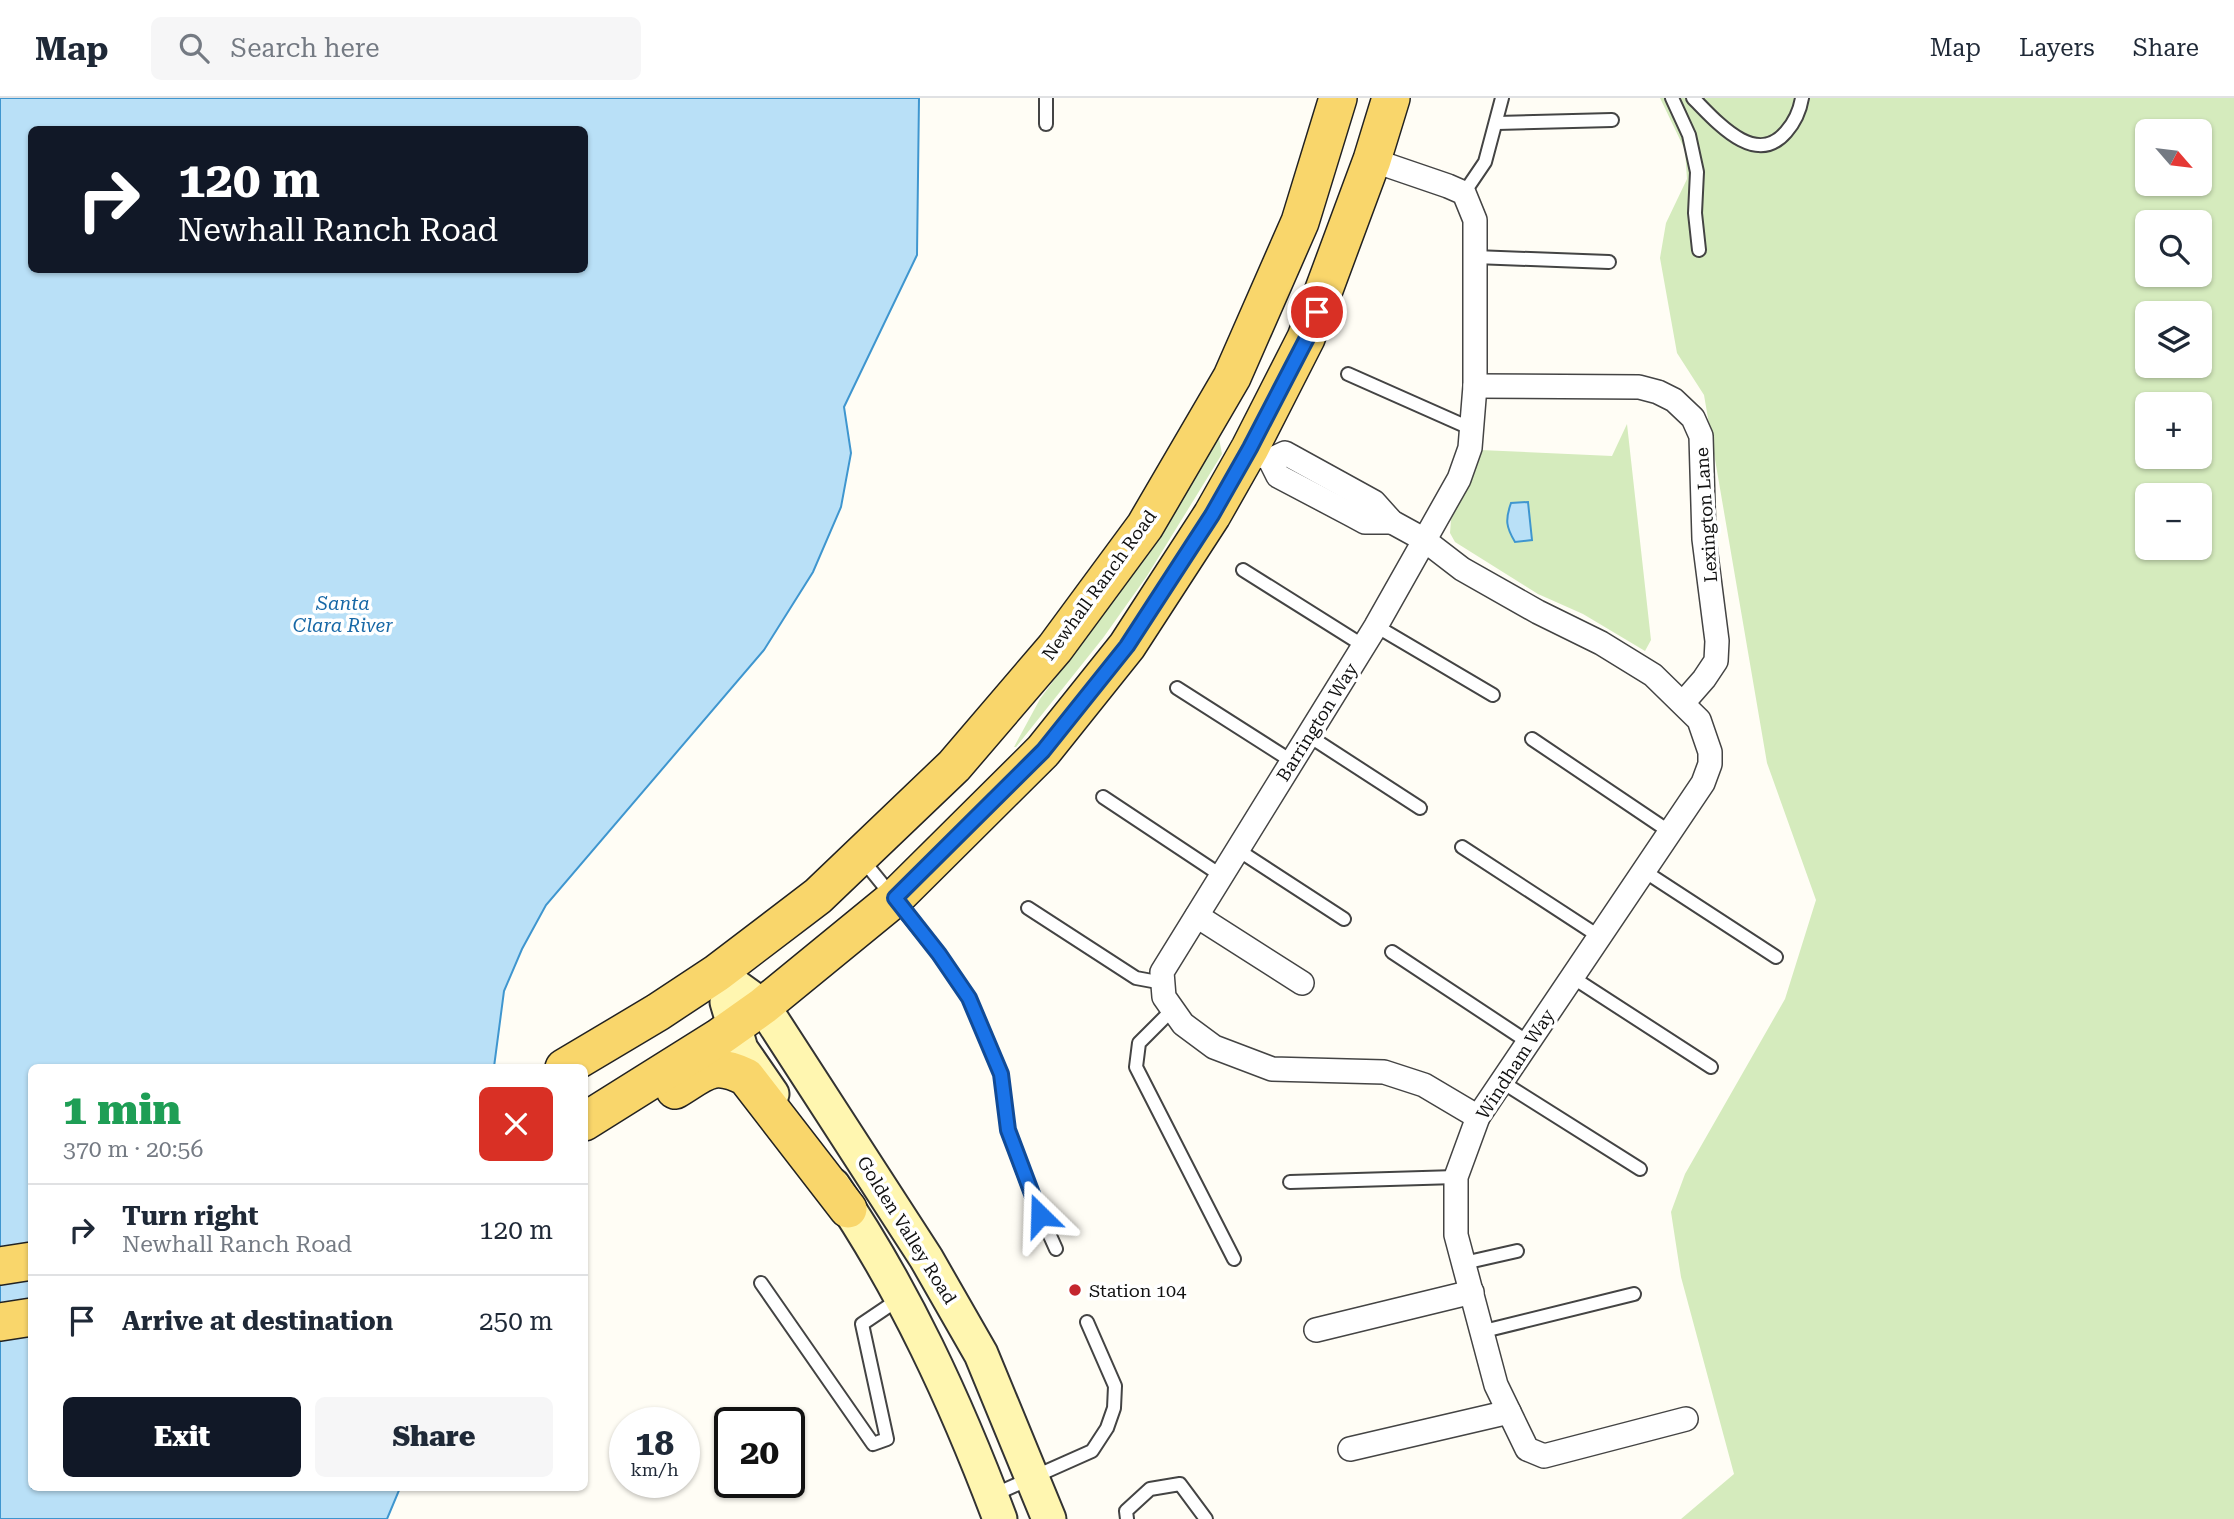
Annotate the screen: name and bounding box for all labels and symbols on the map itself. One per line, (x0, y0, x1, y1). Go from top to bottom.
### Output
north arrow (2135, 119, 2212, 196)
pin (1287, 282, 1347, 342)
street label: Lexington Lane (1691, 447, 1721, 583)
street label: Newhall Ranch Road (1038, 506, 1161, 664)
water label: Santa Clara River (293, 592, 393, 637)
street label: Barrington Way (1272, 659, 1362, 785)
street label: Windham Way (1472, 1005, 1559, 1123)
street label: Golden Valley Road (853, 1152, 961, 1308)
position arrow (1003, 1178, 1077, 1252)
place label: Station 104 (1089, 1280, 1186, 1301)
marker: Station 104 (1067, 1282, 1083, 1298)
speed limit sign: 20 (714, 1407, 805, 1498)

